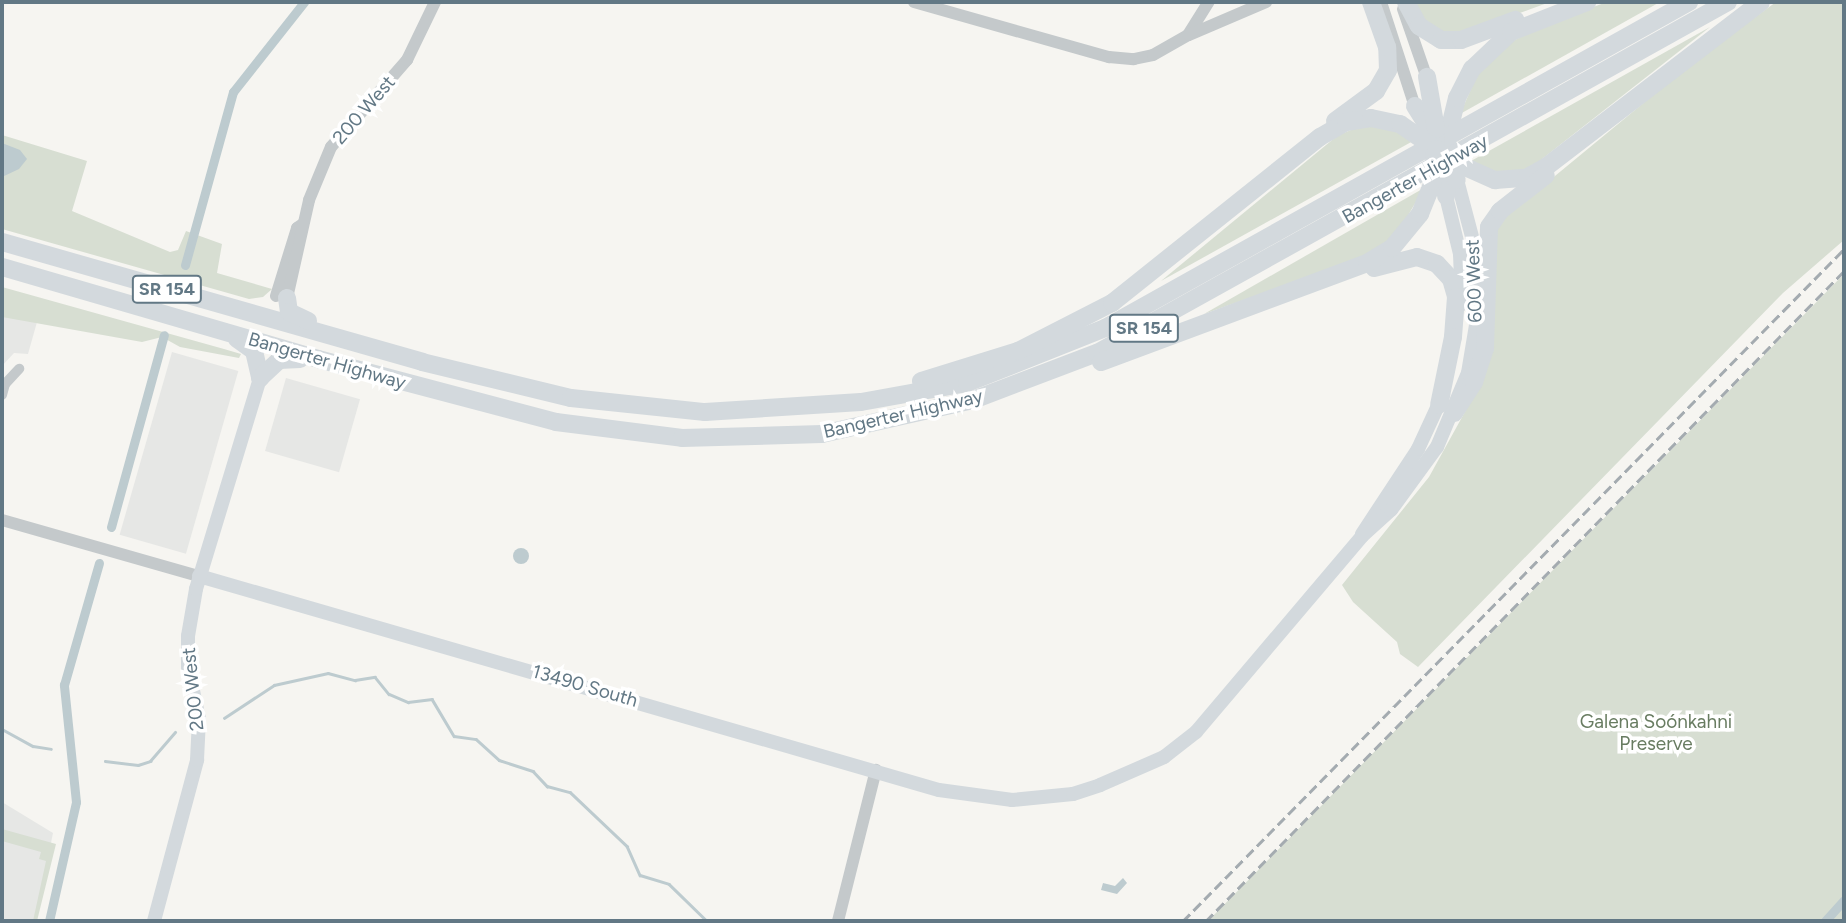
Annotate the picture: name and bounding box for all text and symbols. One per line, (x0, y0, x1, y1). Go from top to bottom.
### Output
street label: 200 West (328, 71, 400, 149)
street label: Bangerter Highway (1338, 130, 1492, 228)
street label: 600 West (1461, 239, 1487, 323)
road number: SR 154 (130, 274, 204, 304)
road number: SR 154 (1107, 314, 1181, 342)
street label: Bangerter Highway (246, 328, 408, 394)
street label: Bangerter Highway (821, 385, 985, 443)
street label: 200 West (177, 646, 209, 732)
street label: 13490 South (530, 660, 640, 712)
park label: Galena Soónkahni Preserve (1580, 711, 1732, 755)

